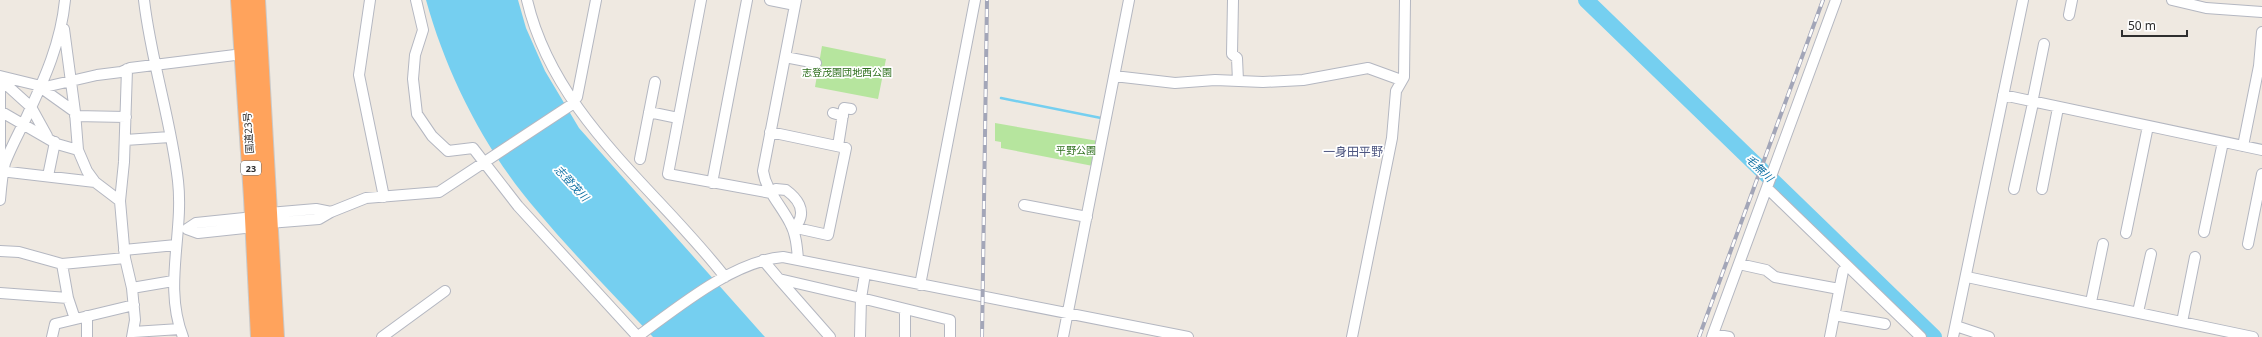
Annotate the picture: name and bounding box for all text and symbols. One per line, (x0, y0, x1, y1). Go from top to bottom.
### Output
scale bar (2122, 12, 2187, 38)
text: 50 m (2128, 17, 2156, 34)
park label: 志登茂園団地西公園 (802, 65, 892, 79)
street label: 国道23号 (240, 112, 256, 154)
park label: 平野公園 (1056, 143, 1096, 157)
district label: 一身田平野 (1323, 143, 1383, 160)
water label: 毛無川 (1743, 151, 1778, 186)
road number: 23 (241, 161, 261, 175)
water label: 志登茂川 (552, 162, 593, 205)

